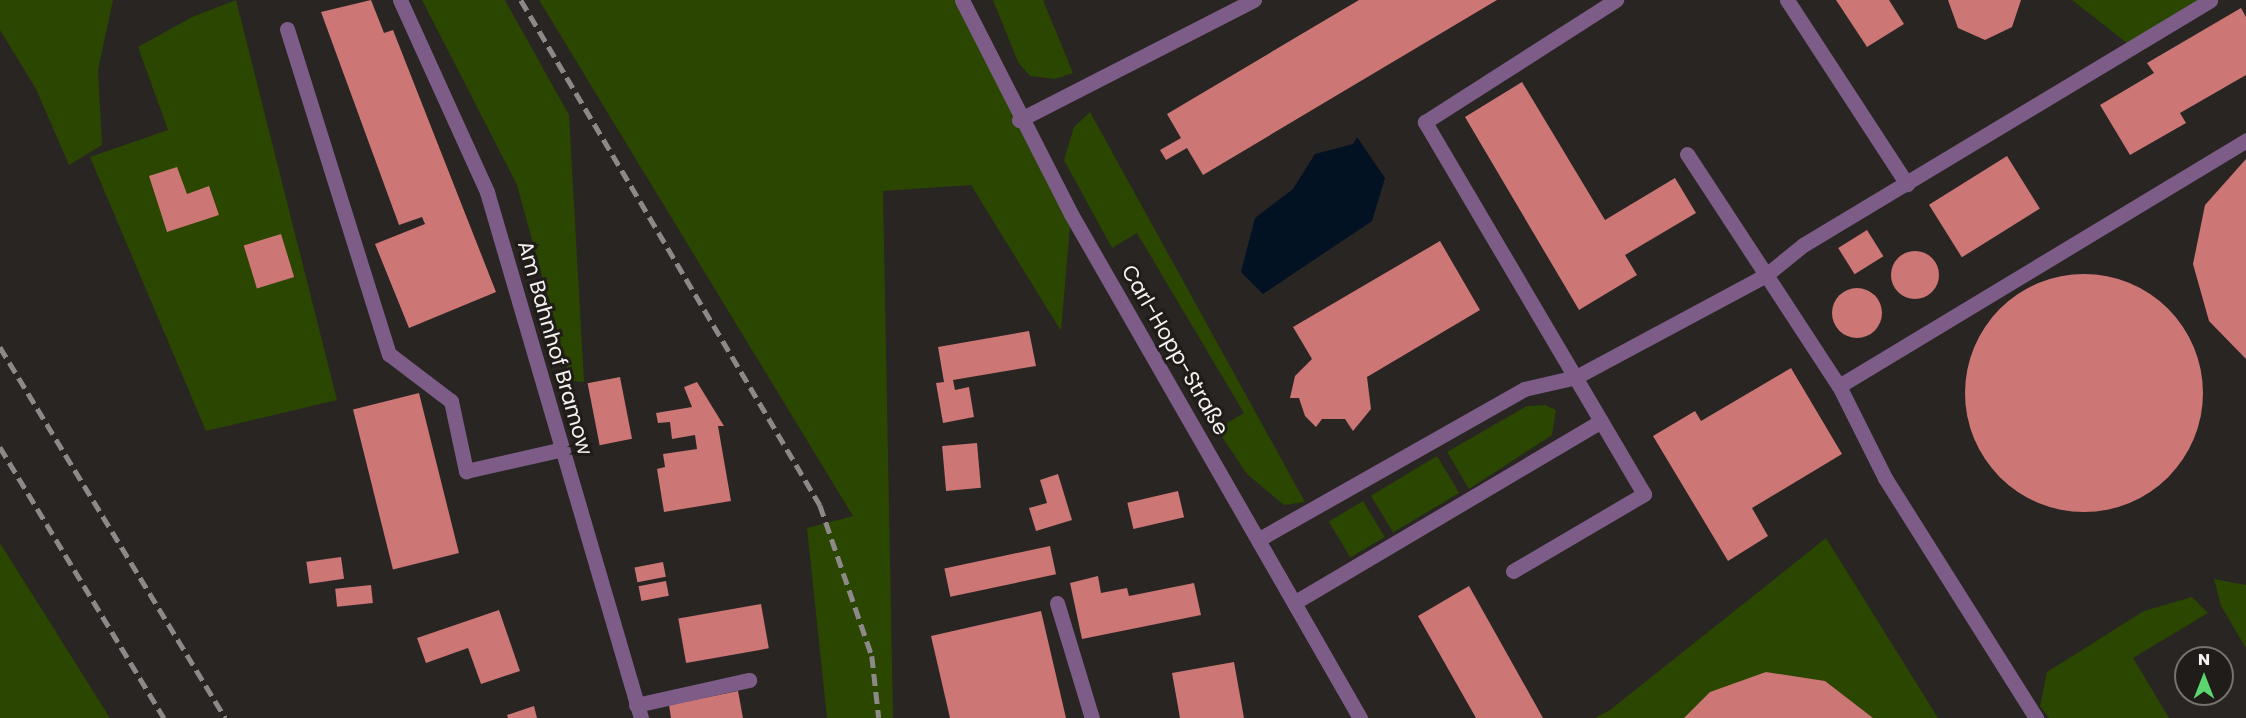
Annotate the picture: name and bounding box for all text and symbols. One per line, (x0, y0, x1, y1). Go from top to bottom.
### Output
street label: Am Bahnhof Bramow (512, 238, 598, 458)
street label: Carl-Hopp-Straße (1116, 260, 1234, 440)
north arrow (2174, 646, 2234, 706)
text: N (2198, 648, 2210, 671)

